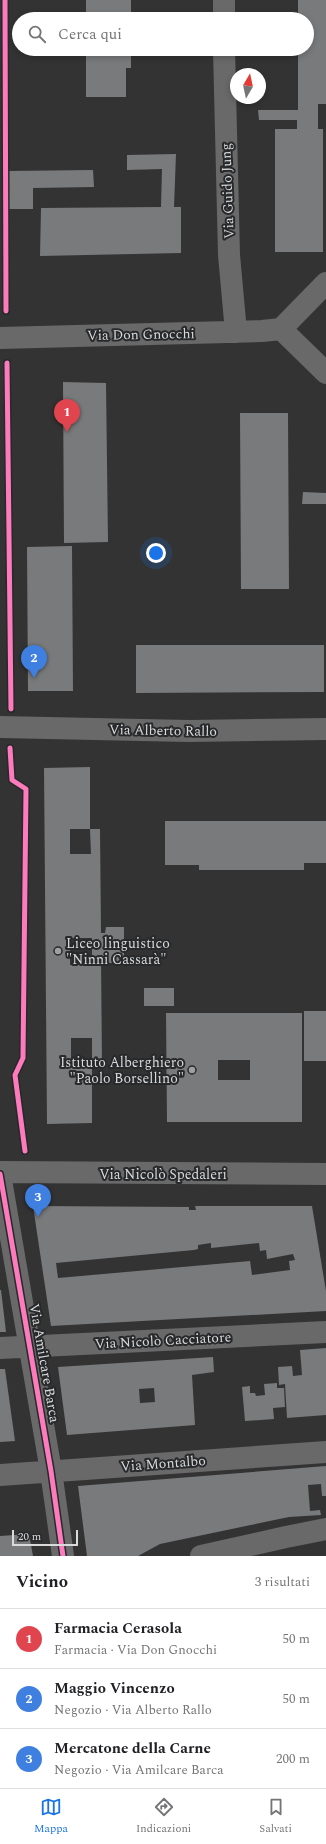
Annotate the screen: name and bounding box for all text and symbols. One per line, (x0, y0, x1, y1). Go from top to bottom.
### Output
search box (12, 12, 314, 56)
icon: search (26, 23, 48, 45)
text: Cerca qui (58, 23, 122, 46)
north arrow (230, 68, 266, 104)
street label: Via Guido Jung (215, 143, 240, 239)
street label: Via Don Gnocchi (87, 323, 195, 346)
pin: 1 (54, 399, 80, 432)
your location (146, 543, 166, 563)
pin: 2 (21, 645, 47, 678)
street label: Via Alberto Rallo (109, 719, 217, 742)
place label: Liceo linguistico "Ninni Cassarà" (66, 933, 170, 970)
marker: Liceo linguistico "Ninni Cassarà" (53, 946, 63, 956)
place label: Istituto Alberghiero "Paolo Borsellino" (60, 1052, 184, 1089)
marker: Istituto Alberghiero "Paolo Borsellino" (187, 1065, 197, 1075)
street label: Via Nicolò Spedaleri (99, 1164, 227, 1185)
pin: 3 (25, 1184, 51, 1217)
street label: Via Amilcare Barca (24, 1302, 65, 1424)
street label: Via Nicolò Cacciatore (94, 1326, 232, 1355)
street label: Via Montalbo (120, 1450, 206, 1477)
scale bar (12, 1528, 78, 1547)
text: 20 m (18, 1528, 41, 1545)
text: Vicino (16, 1569, 68, 1595)
text: 3 risultati (255, 1572, 310, 1592)
text: Farmacia Cerasola (54, 1617, 182, 1640)
text: 1 (25, 1629, 33, 1649)
text: 50 m (283, 1629, 310, 1649)
text: Farmacia · Via Don Gnocchi (54, 1640, 217, 1660)
text: Maggio Vincenzo (54, 1677, 175, 1700)
text: 2 (25, 1689, 33, 1709)
text: 50 m (283, 1689, 310, 1709)
text: Negozio · Via Alberto Rallo (54, 1700, 212, 1720)
text: Mercatone della Carne (54, 1737, 211, 1760)
text: 3 (25, 1749, 33, 1769)
text: 200 m (276, 1749, 310, 1769)
text: Negozio · Via Amilcare Barca (54, 1760, 224, 1780)
tab: Mappa (34, 1796, 68, 1837)
tab: Indicazioni (136, 1796, 191, 1837)
tab: Salvati (259, 1796, 292, 1837)

